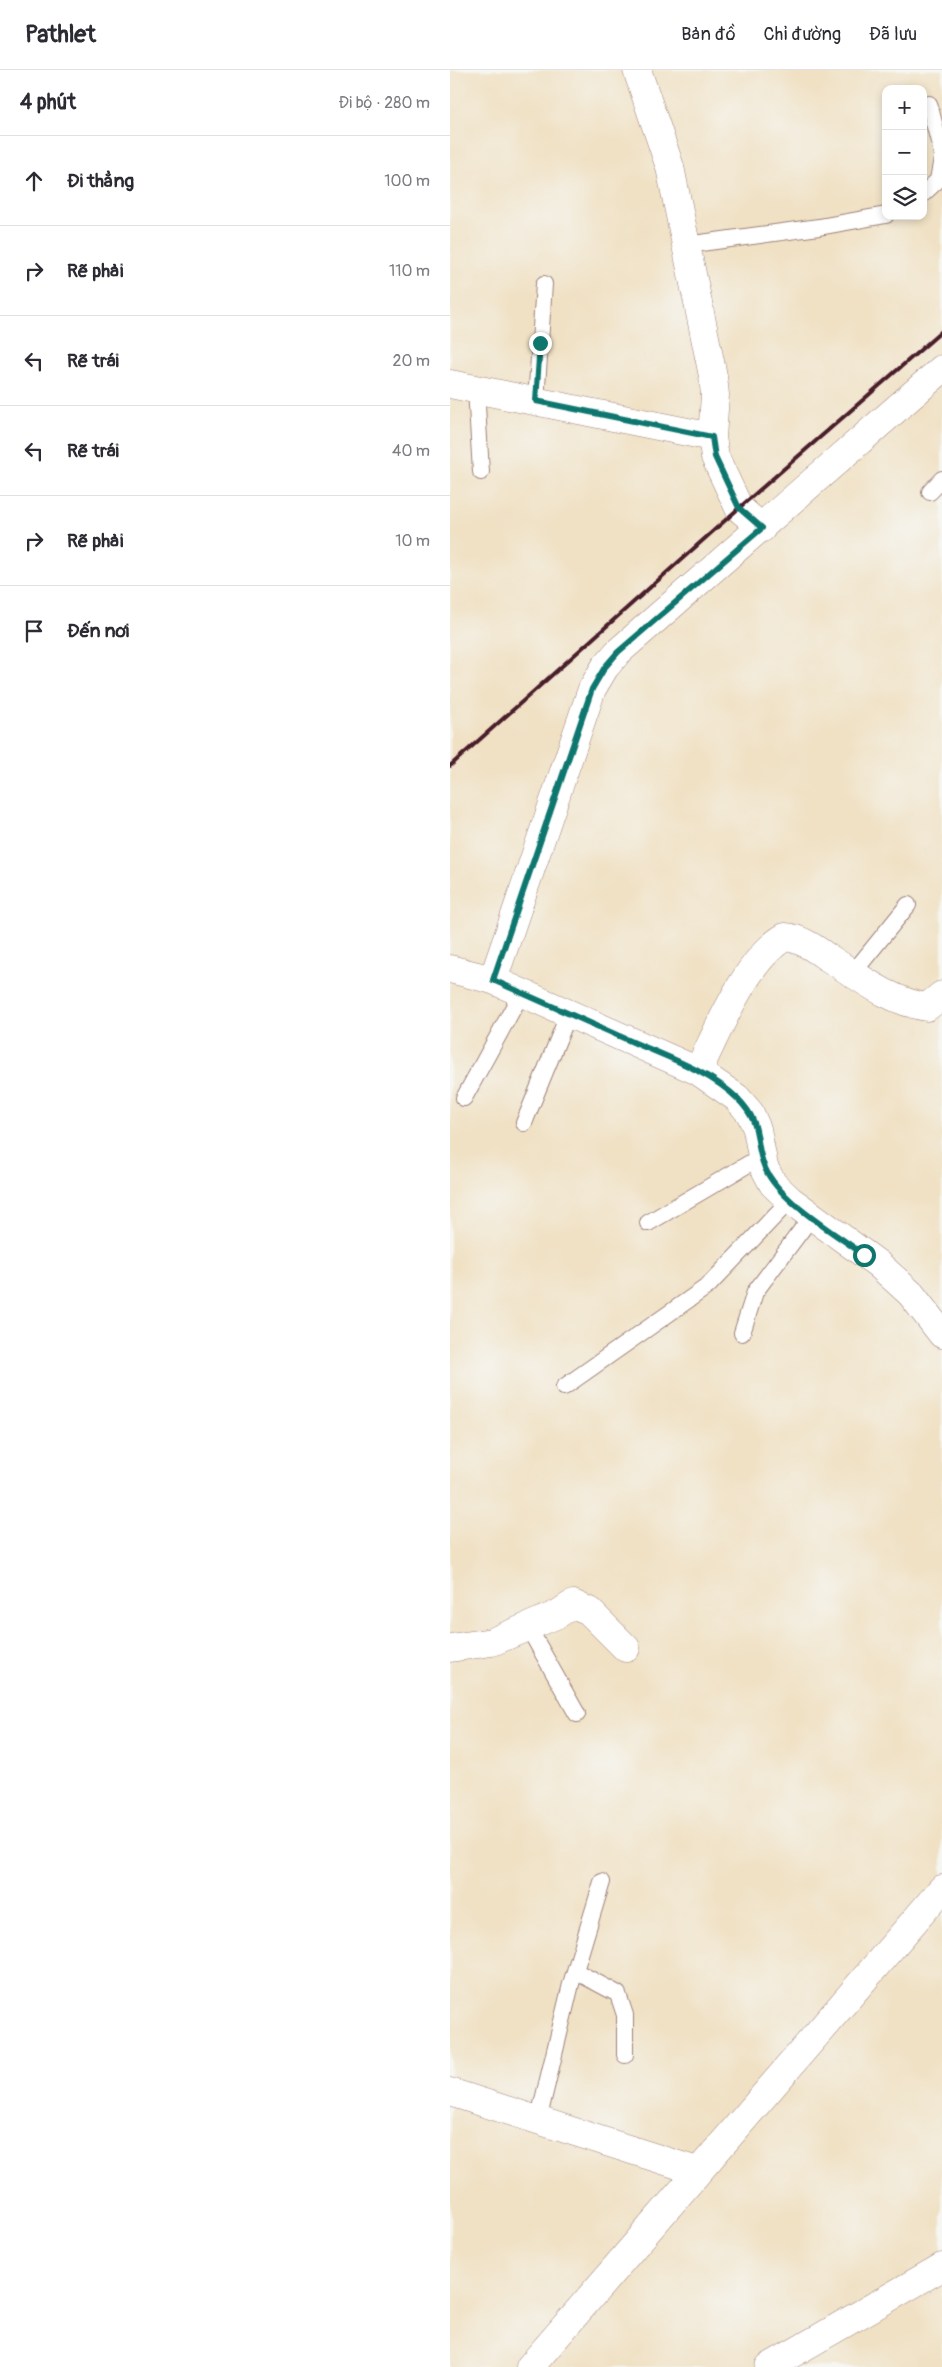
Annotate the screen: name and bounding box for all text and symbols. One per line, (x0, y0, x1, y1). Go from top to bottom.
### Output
text: Pathlet (25, 20, 96, 49)
text: Bản đồ (681, 23, 736, 46)
text: Chỉ đường (764, 23, 841, 46)
text: Đã lưu (869, 23, 917, 46)
map controls (882, 85, 927, 220)
button: + (882, 85, 927, 130)
text: 4 phút (20, 89, 76, 116)
text: Đi bộ · 280 m (339, 93, 430, 113)
button: − (882, 130, 927, 175)
icon: ahead (20, 167, 48, 195)
text: Đi thẳng (67, 169, 134, 193)
text: 100 m (384, 171, 430, 191)
button: layers (882, 175, 927, 220)
icon: right (20, 257, 48, 285)
text: Rẽ phải (67, 259, 123, 283)
text: 110 m (389, 261, 430, 281)
route end (529, 332, 552, 355)
icon: left (20, 347, 48, 375)
text: Rẽ trái (67, 349, 119, 373)
text: 20 m (392, 351, 430, 371)
icon: left (20, 437, 48, 465)
text: Rẽ trái (67, 439, 119, 463)
text: 40 m (392, 441, 430, 461)
icon: right (20, 527, 48, 555)
text: Rẽ phải (67, 529, 123, 553)
text: 10 m (395, 531, 430, 551)
icon: arrive (20, 617, 48, 645)
text: Đến nơi (67, 619, 129, 643)
route start (853, 1244, 876, 1267)

